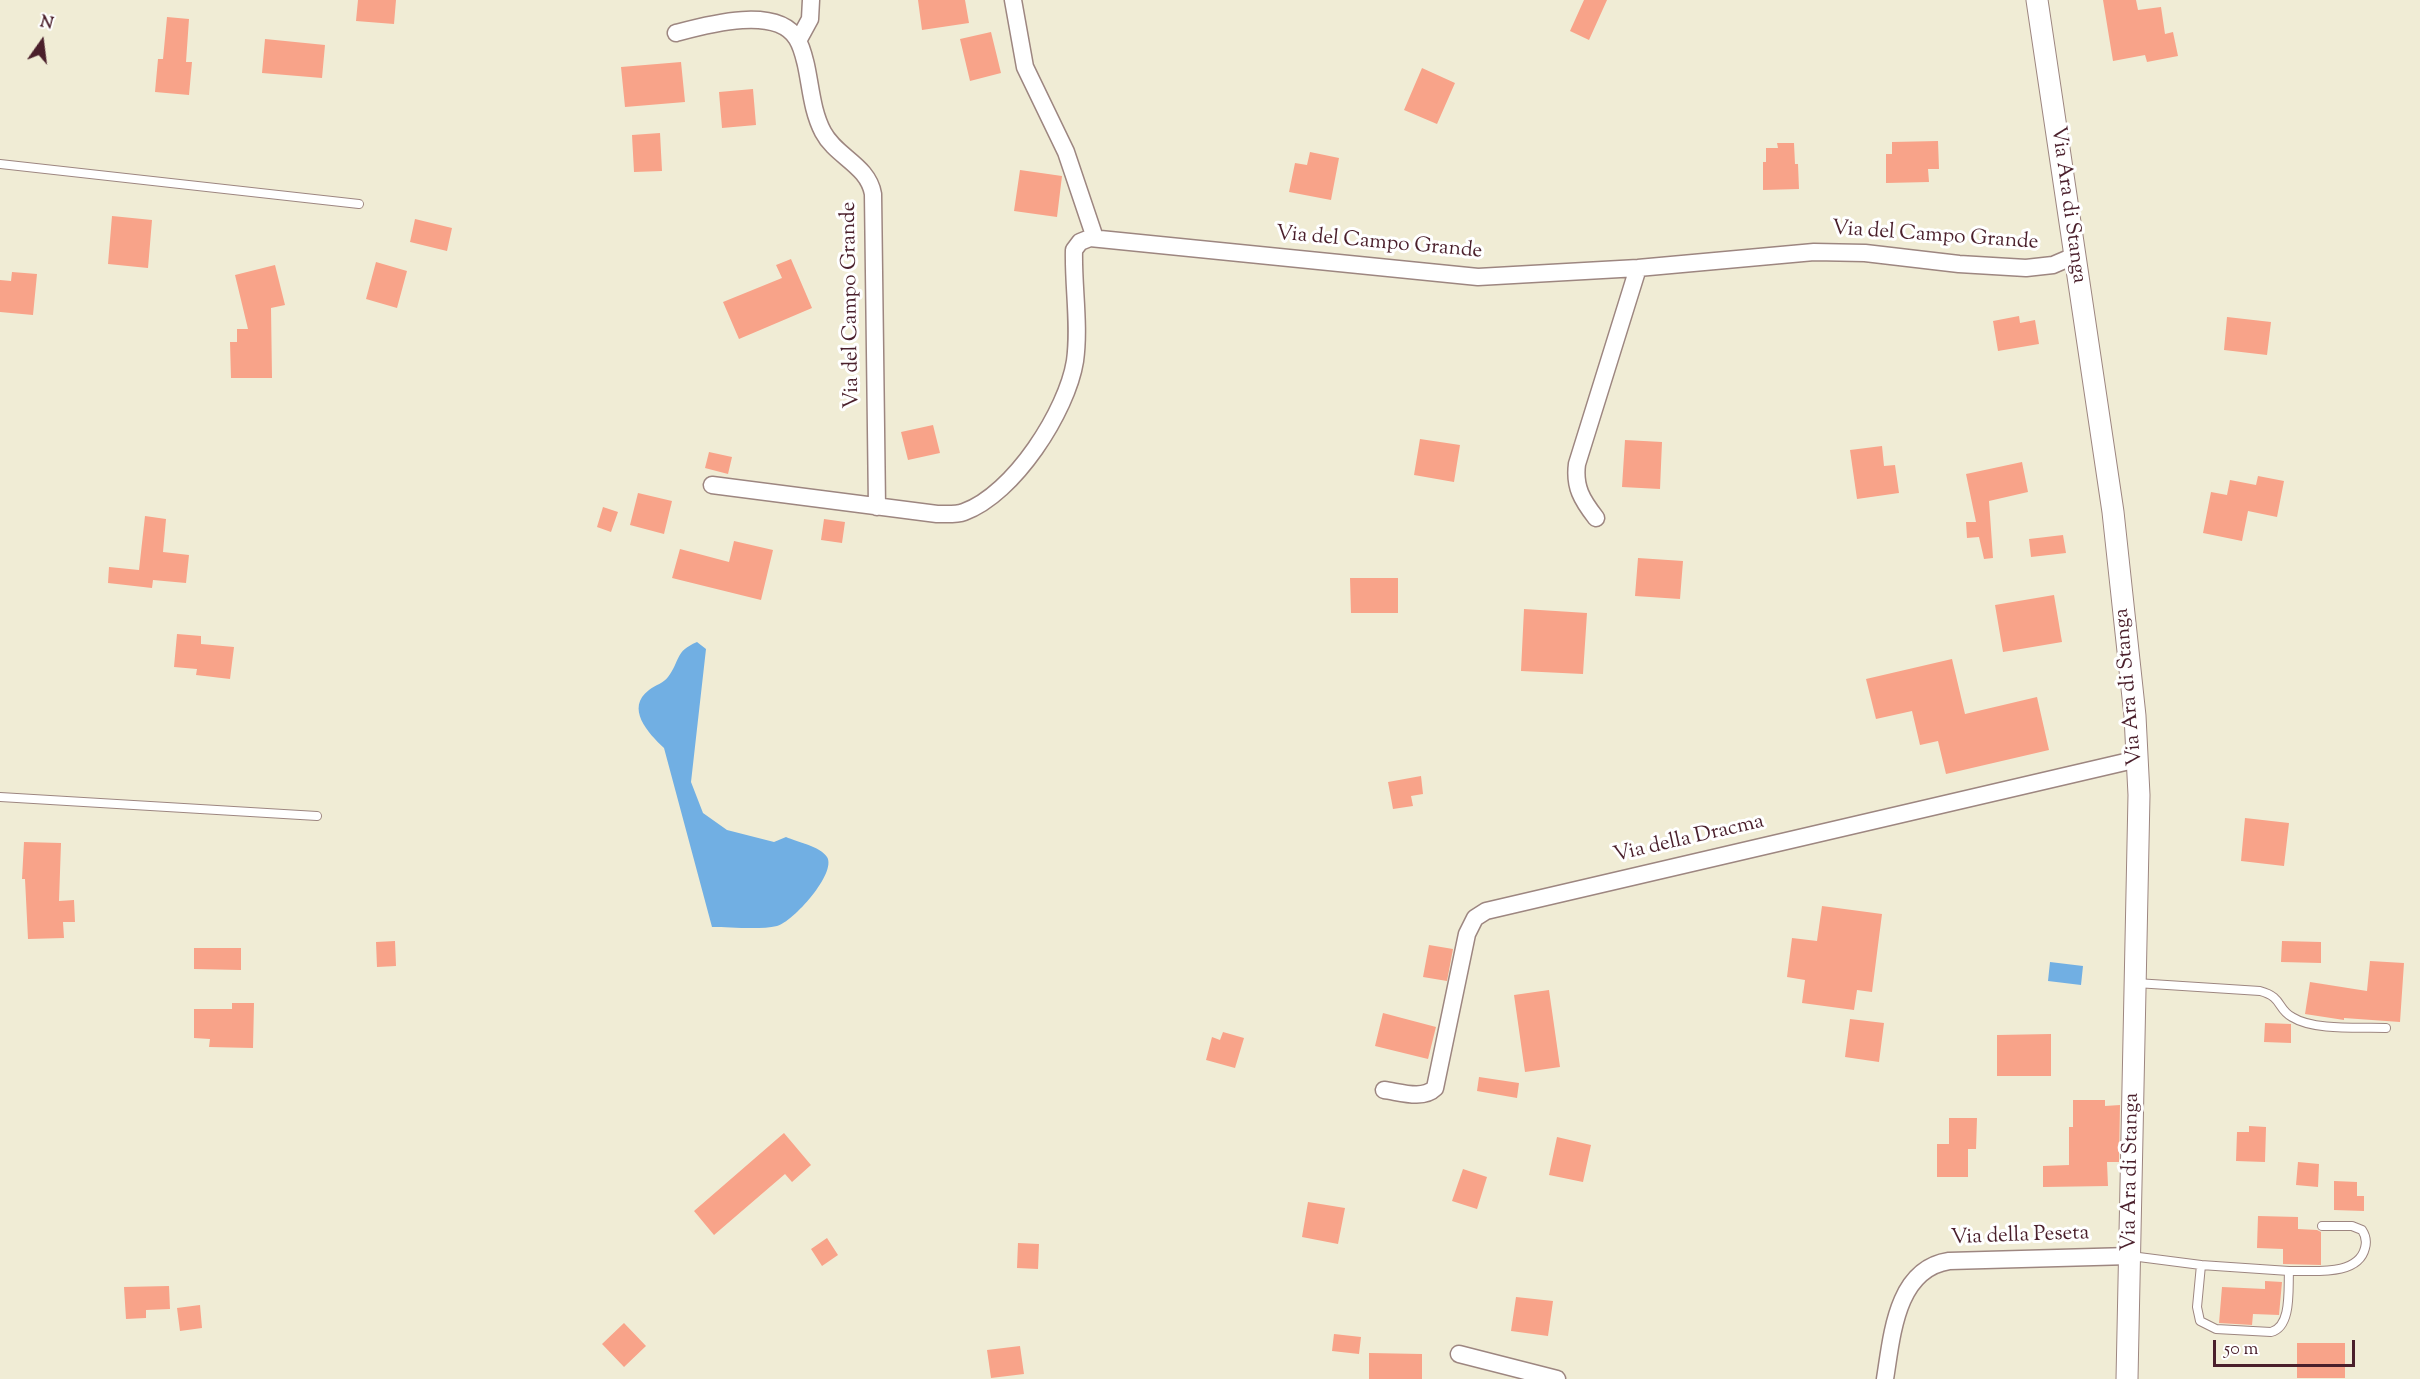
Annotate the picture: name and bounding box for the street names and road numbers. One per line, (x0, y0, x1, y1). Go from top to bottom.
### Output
street label: Via Ara di Stanga (2044, 125, 2090, 285)
street label: Via del Campo Grande (838, 201, 866, 409)
street label: Via del Campo Grande (1831, 217, 2039, 257)
street label: Via del Campo Grande (1275, 222, 1483, 266)
street label: Via Ara di Stanga (2111, 607, 2149, 767)
street label: Via della Dracma (1611, 810, 1767, 870)
street label: Via Ara di Stanga (2118, 1093, 2146, 1251)
street label: Via della Peseta (1950, 1222, 2090, 1252)

